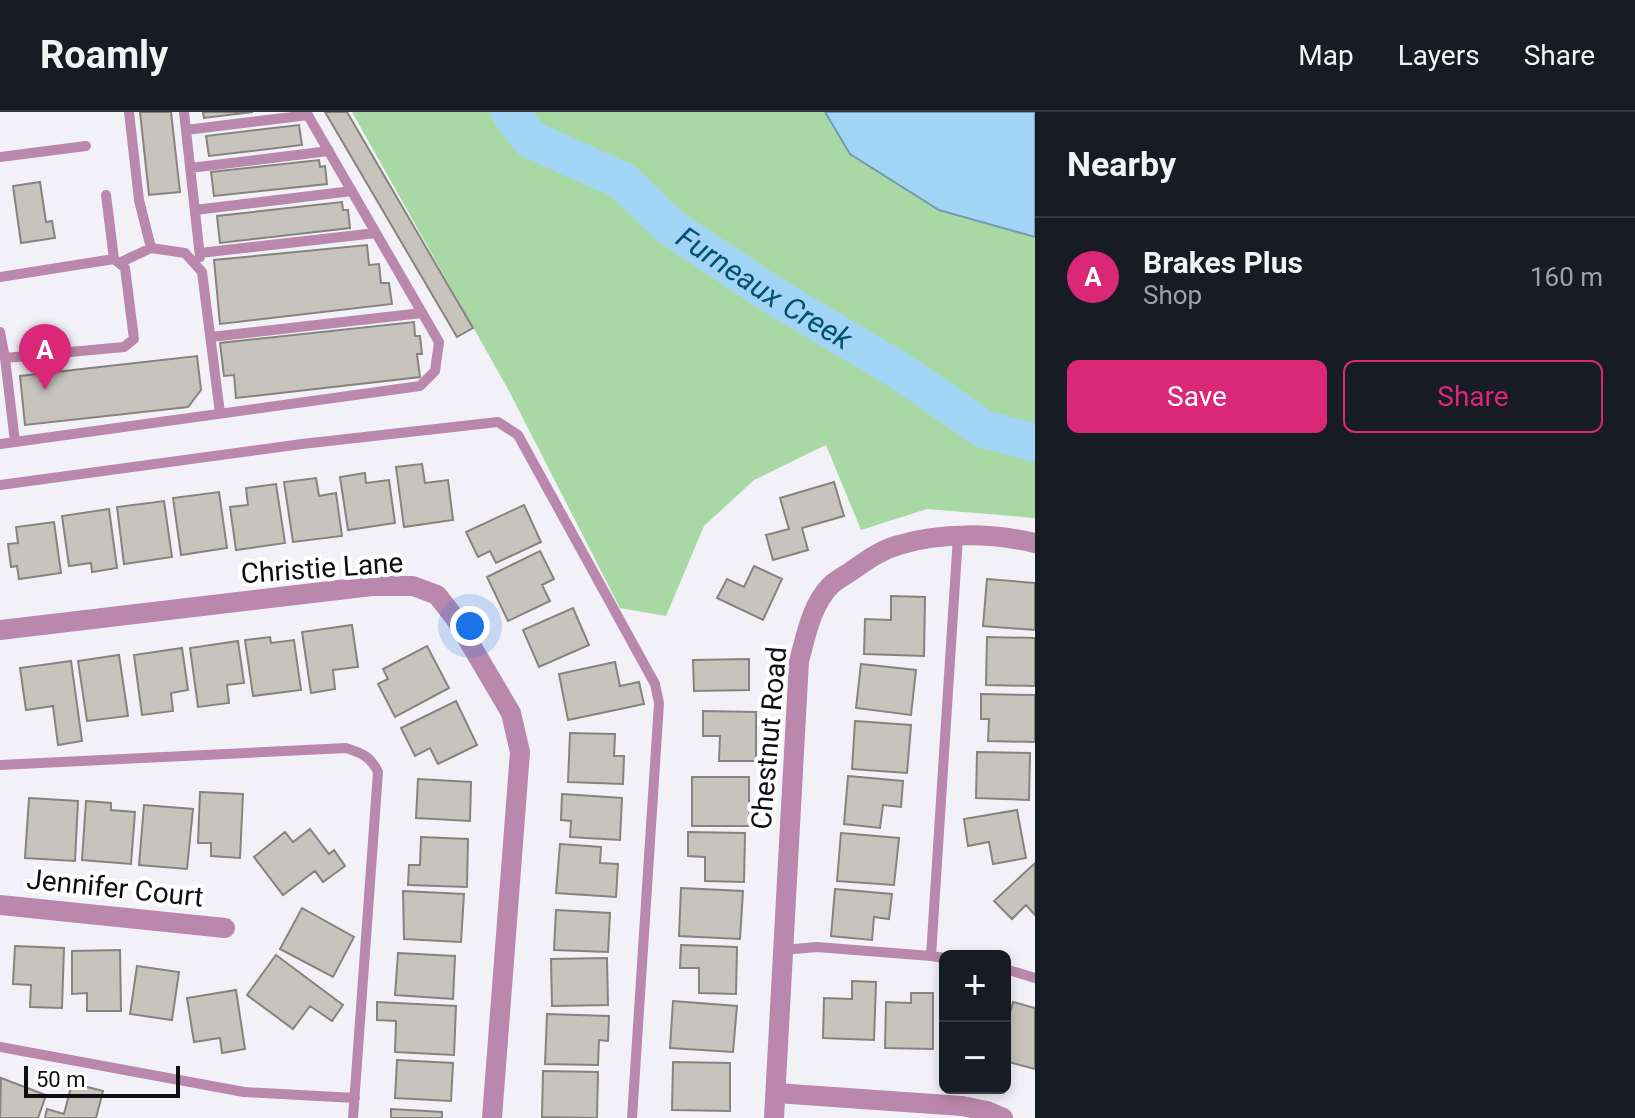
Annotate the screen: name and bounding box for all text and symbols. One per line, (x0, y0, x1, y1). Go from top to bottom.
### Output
text: Roamly (40, 33, 168, 77)
text: Map (1298, 39, 1354, 72)
text: Layers (1398, 39, 1480, 72)
text: Share (1524, 39, 1595, 72)
text: Nearby (1067, 144, 1176, 184)
water label: Furneaux Creek (670, 219, 860, 357)
text: Brakes Plus (1143, 245, 1303, 280)
text: A (1084, 262, 1102, 292)
text: 160 m (1530, 262, 1603, 292)
text: Shop (1143, 280, 1202, 310)
pin: A (19, 324, 71, 390)
button: Save (1067, 360, 1327, 433)
button: Share (1343, 360, 1603, 433)
street label: Christie Lane (240, 546, 404, 590)
your location (450, 606, 490, 646)
street label: Chestnut Road (745, 645, 793, 831)
street label: Jennifer Court (25, 862, 205, 914)
map controls (939, 950, 1011, 1094)
button: + (939, 950, 1011, 1022)
button: − (939, 1022, 1011, 1094)
scale bar (24, 1062, 180, 1098)
text: 50 m (36, 1067, 85, 1092)

